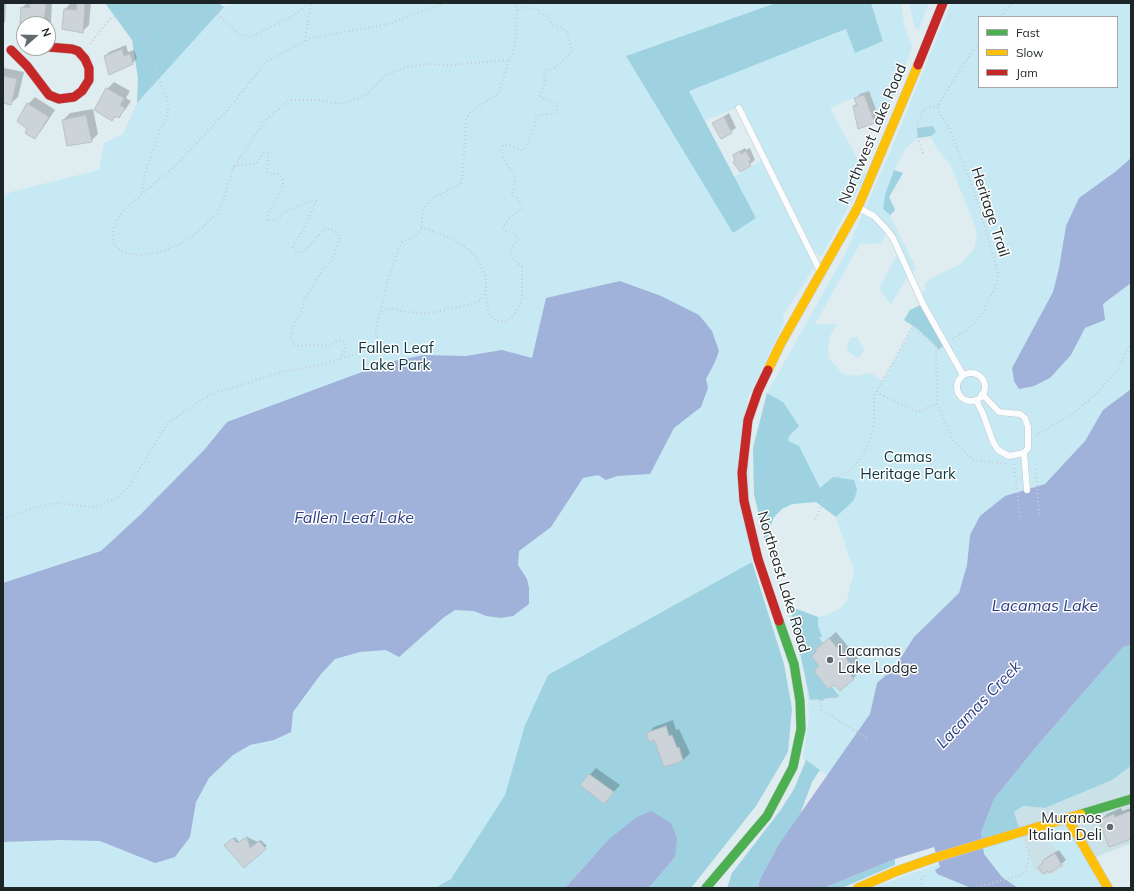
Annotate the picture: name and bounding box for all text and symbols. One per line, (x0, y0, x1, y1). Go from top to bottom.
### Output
north arrow (16, 16, 56, 56)
legend (978, 16, 1118, 88)
text: Fast (1016, 25, 1040, 40)
text: N (38, 26, 54, 39)
text: Slow (1016, 45, 1044, 60)
street label: Northwest Lake Road (835, 61, 911, 207)
text: Jam (1016, 65, 1038, 80)
street label: Heritage Trail (967, 165, 1013, 259)
park label: Fallen Leaf Lake Park (358, 339, 434, 374)
park label: Camas Heritage Park (860, 448, 956, 483)
water label: Fallen Leaf Lake (294, 508, 414, 528)
street label: Northeast Lake Road (753, 509, 813, 655)
water label: Lacamas Lake (992, 596, 1098, 616)
place label: Lacamas Lake Lodge (838, 642, 918, 677)
marker: Lacamas Lake Lodge (825, 655, 835, 665)
water label: Lacamas Creek (933, 657, 1025, 753)
place label: Muranos Italian Deli (1029, 809, 1102, 844)
marker: Muranos Italian Deli (1105, 822, 1115, 832)

